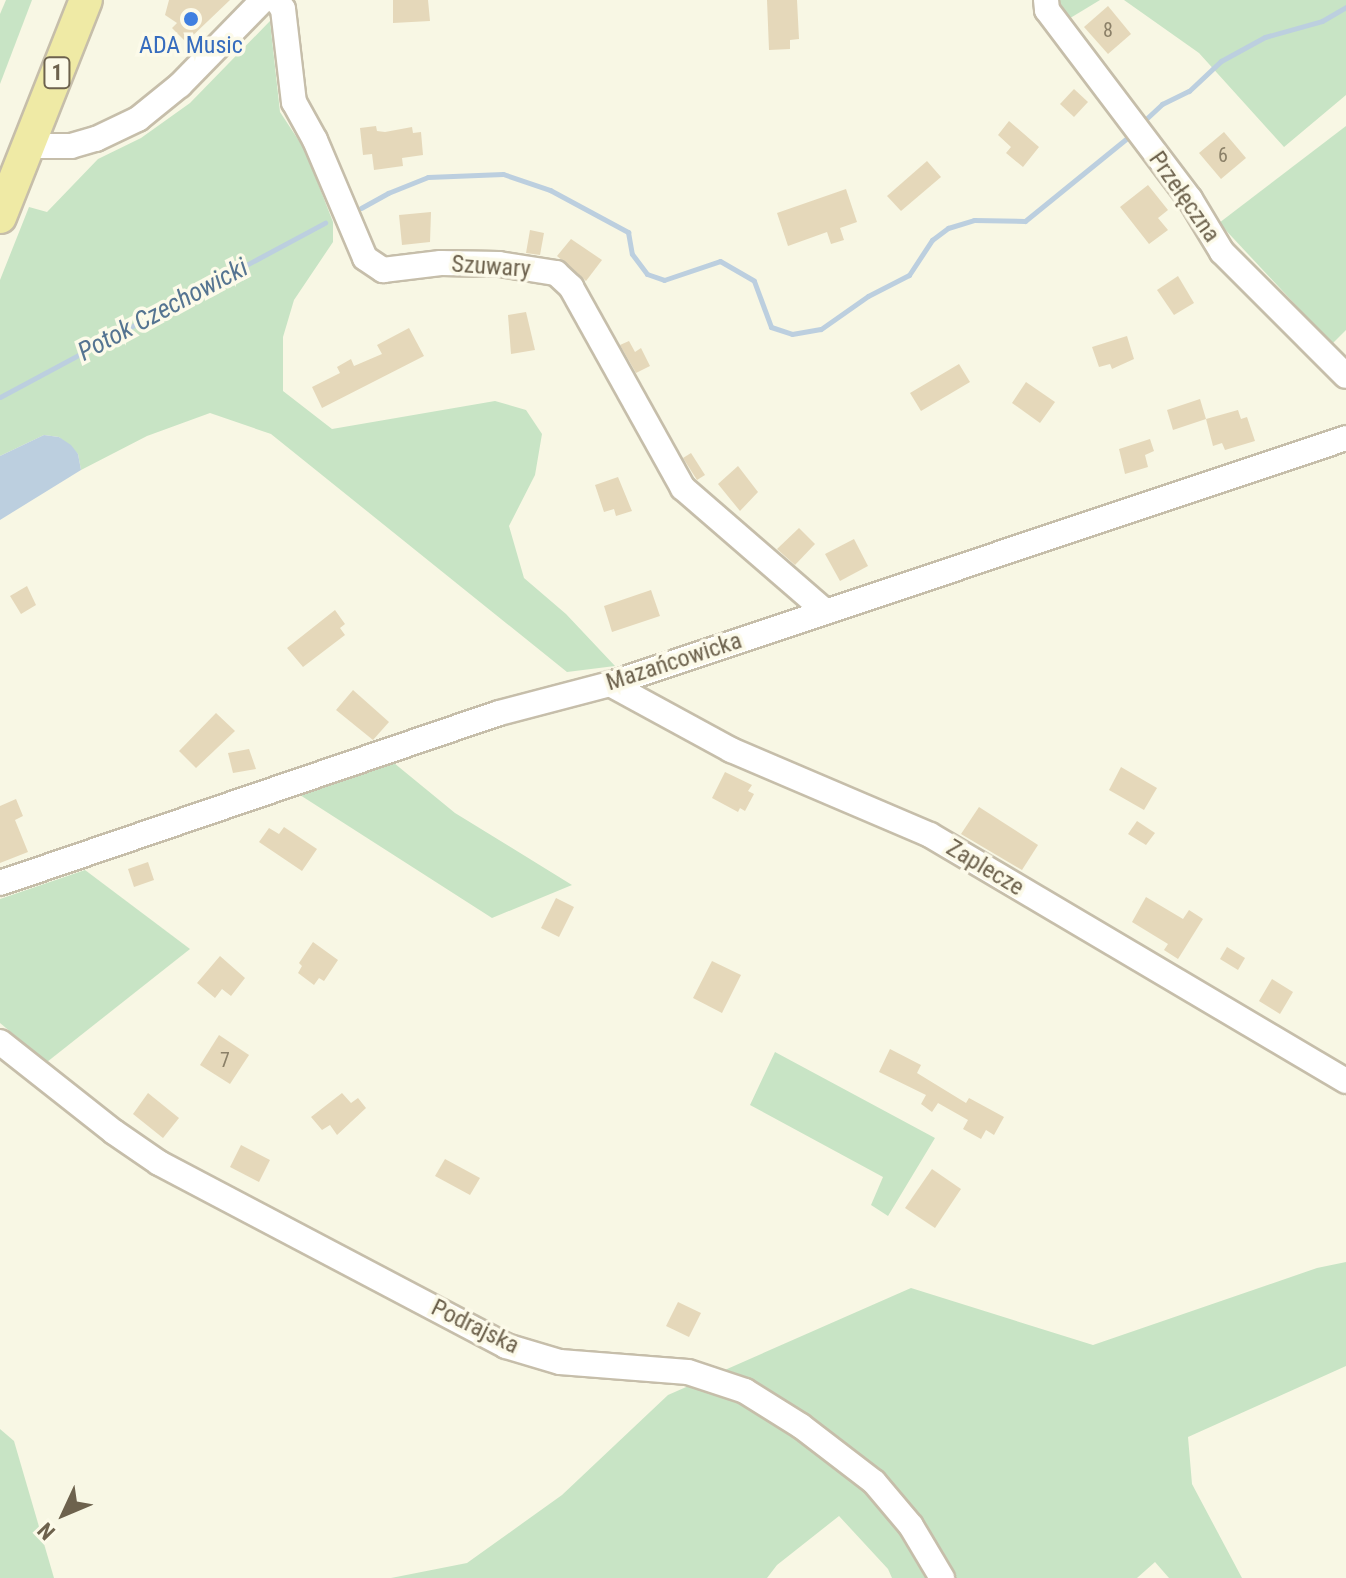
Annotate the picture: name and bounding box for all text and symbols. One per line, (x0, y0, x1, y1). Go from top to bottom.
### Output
marker: ADA Music (182, 10, 200, 28)
house number: 8 (1103, 18, 1113, 42)
place label: ADA Music (139, 32, 243, 60)
road number: 1 (43, 55, 71, 91)
house number: 6 (1218, 143, 1228, 167)
street label: Przełęczna (1142, 146, 1226, 248)
street label: Szuwary (450, 250, 532, 284)
water label: Potok Czechowicki (73, 252, 253, 368)
street label: Mazańcowicka (603, 627, 745, 697)
street label: Zaplecze (941, 834, 1029, 902)
house number: 7 (220, 1048, 230, 1072)
street label: Podrajska (426, 1293, 524, 1361)
north arrow (24, 1474, 104, 1554)
text: N (33, 1517, 60, 1545)

